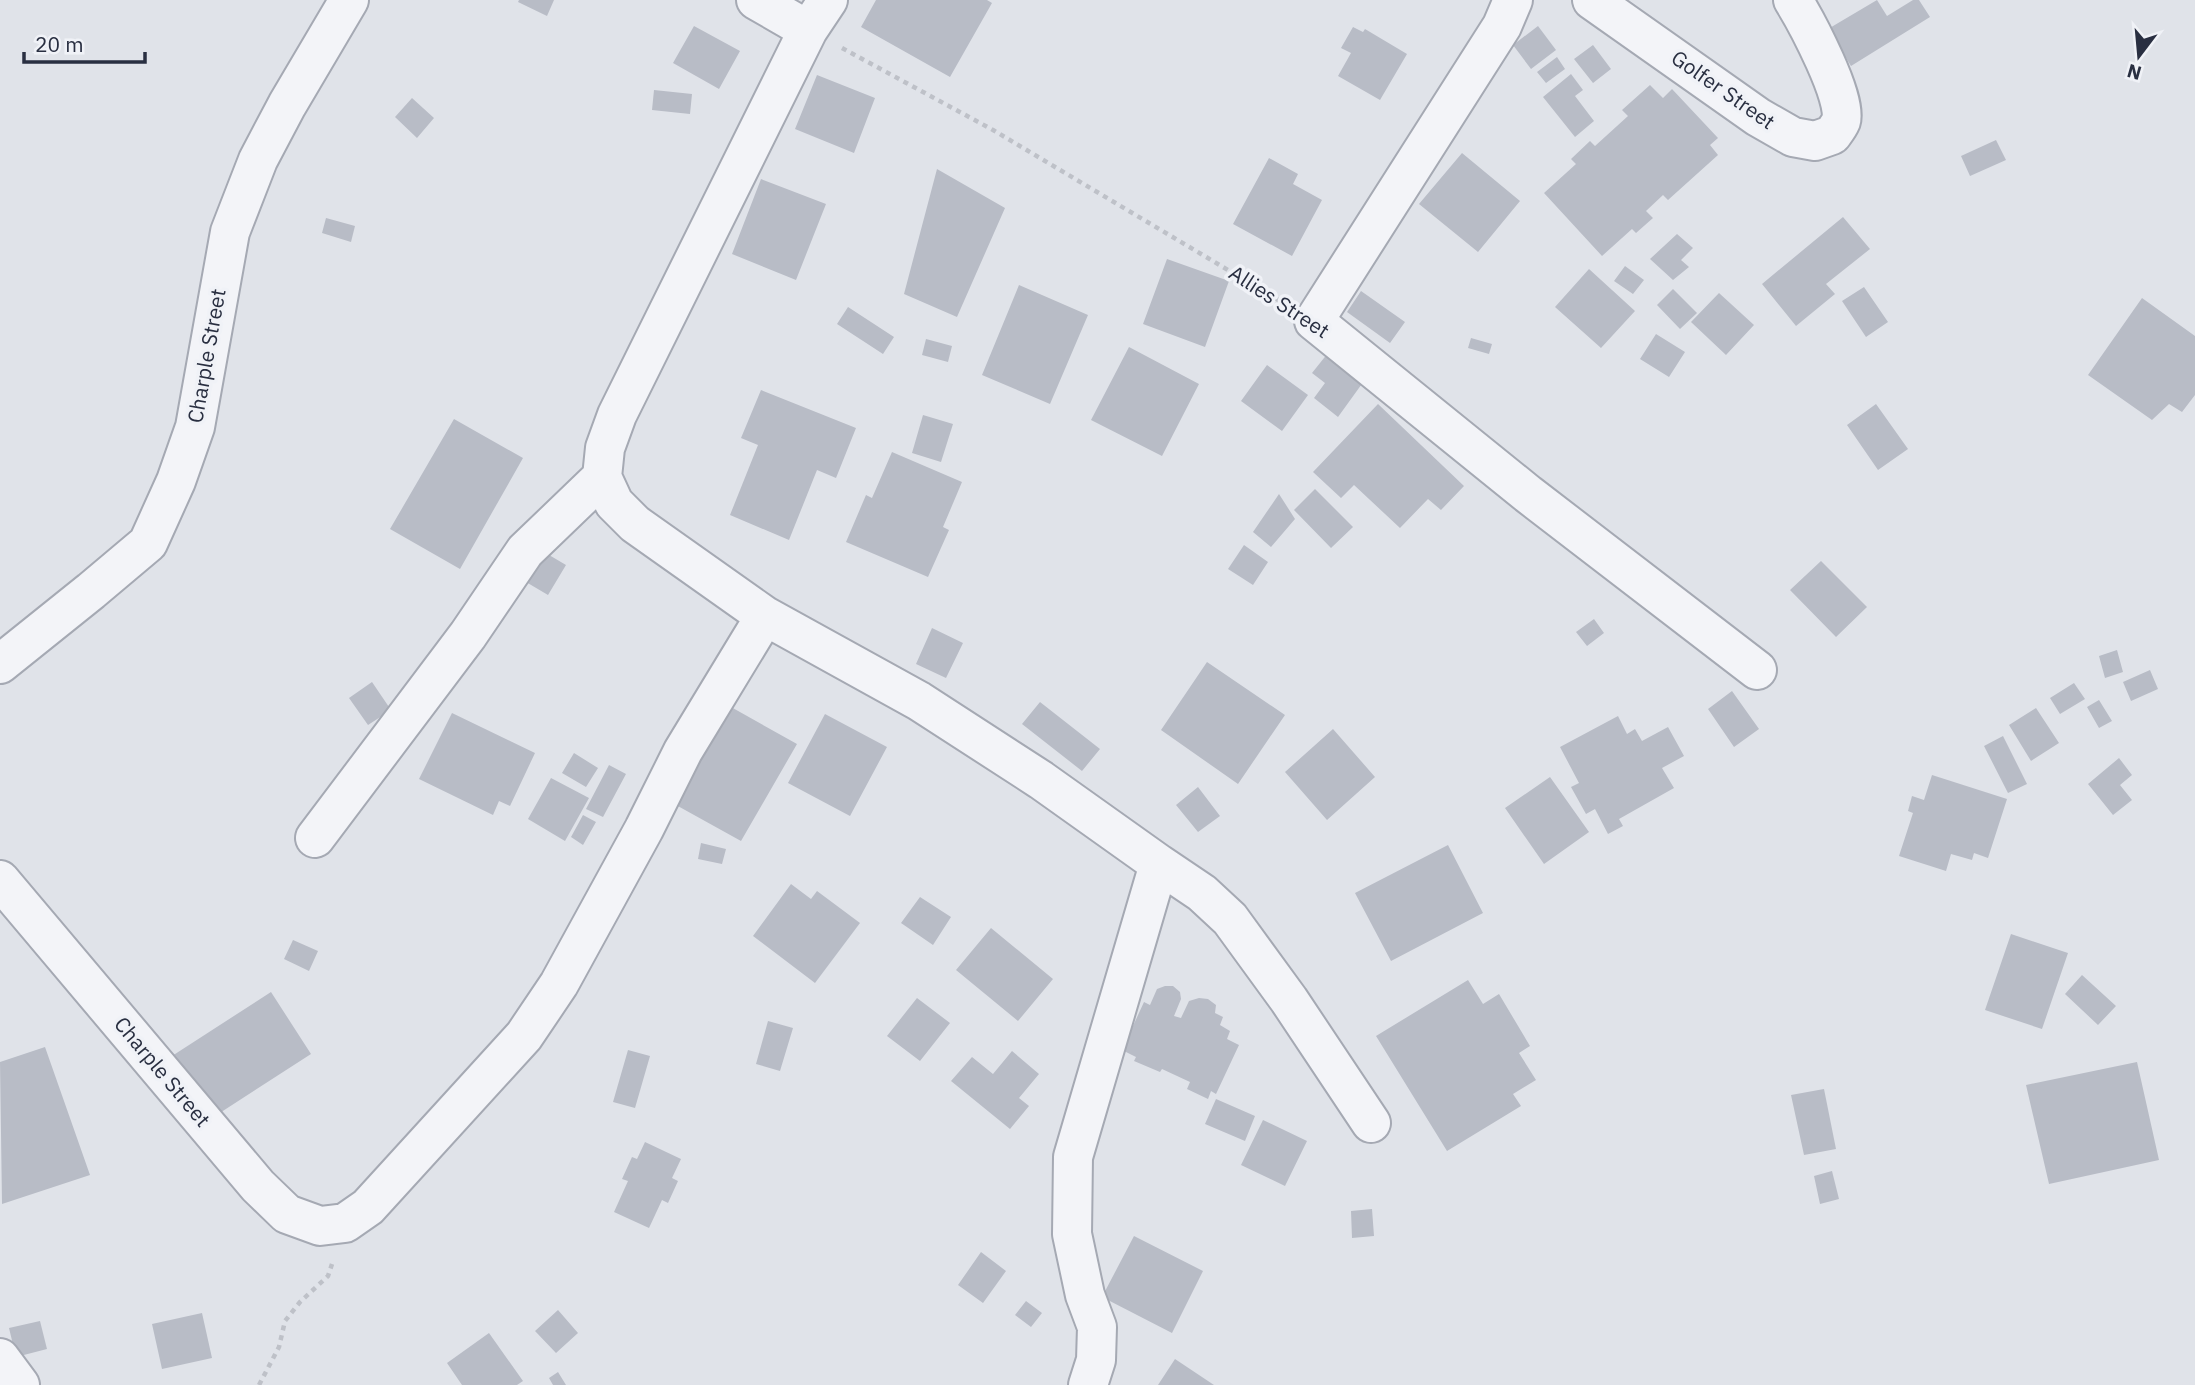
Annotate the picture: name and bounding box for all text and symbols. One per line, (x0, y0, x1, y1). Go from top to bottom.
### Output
scale bar (24, 21, 145, 65)
north arrow (2104, 21, 2174, 91)
text: 20 m (35, 30, 84, 58)
street label: Golfer Street (1666, 43, 1781, 135)
text: N (2124, 59, 2144, 86)
street label: Allies Street (1224, 258, 1335, 344)
street label: Charple Street (180, 286, 232, 425)
street label: Charple Street (108, 1010, 217, 1132)

